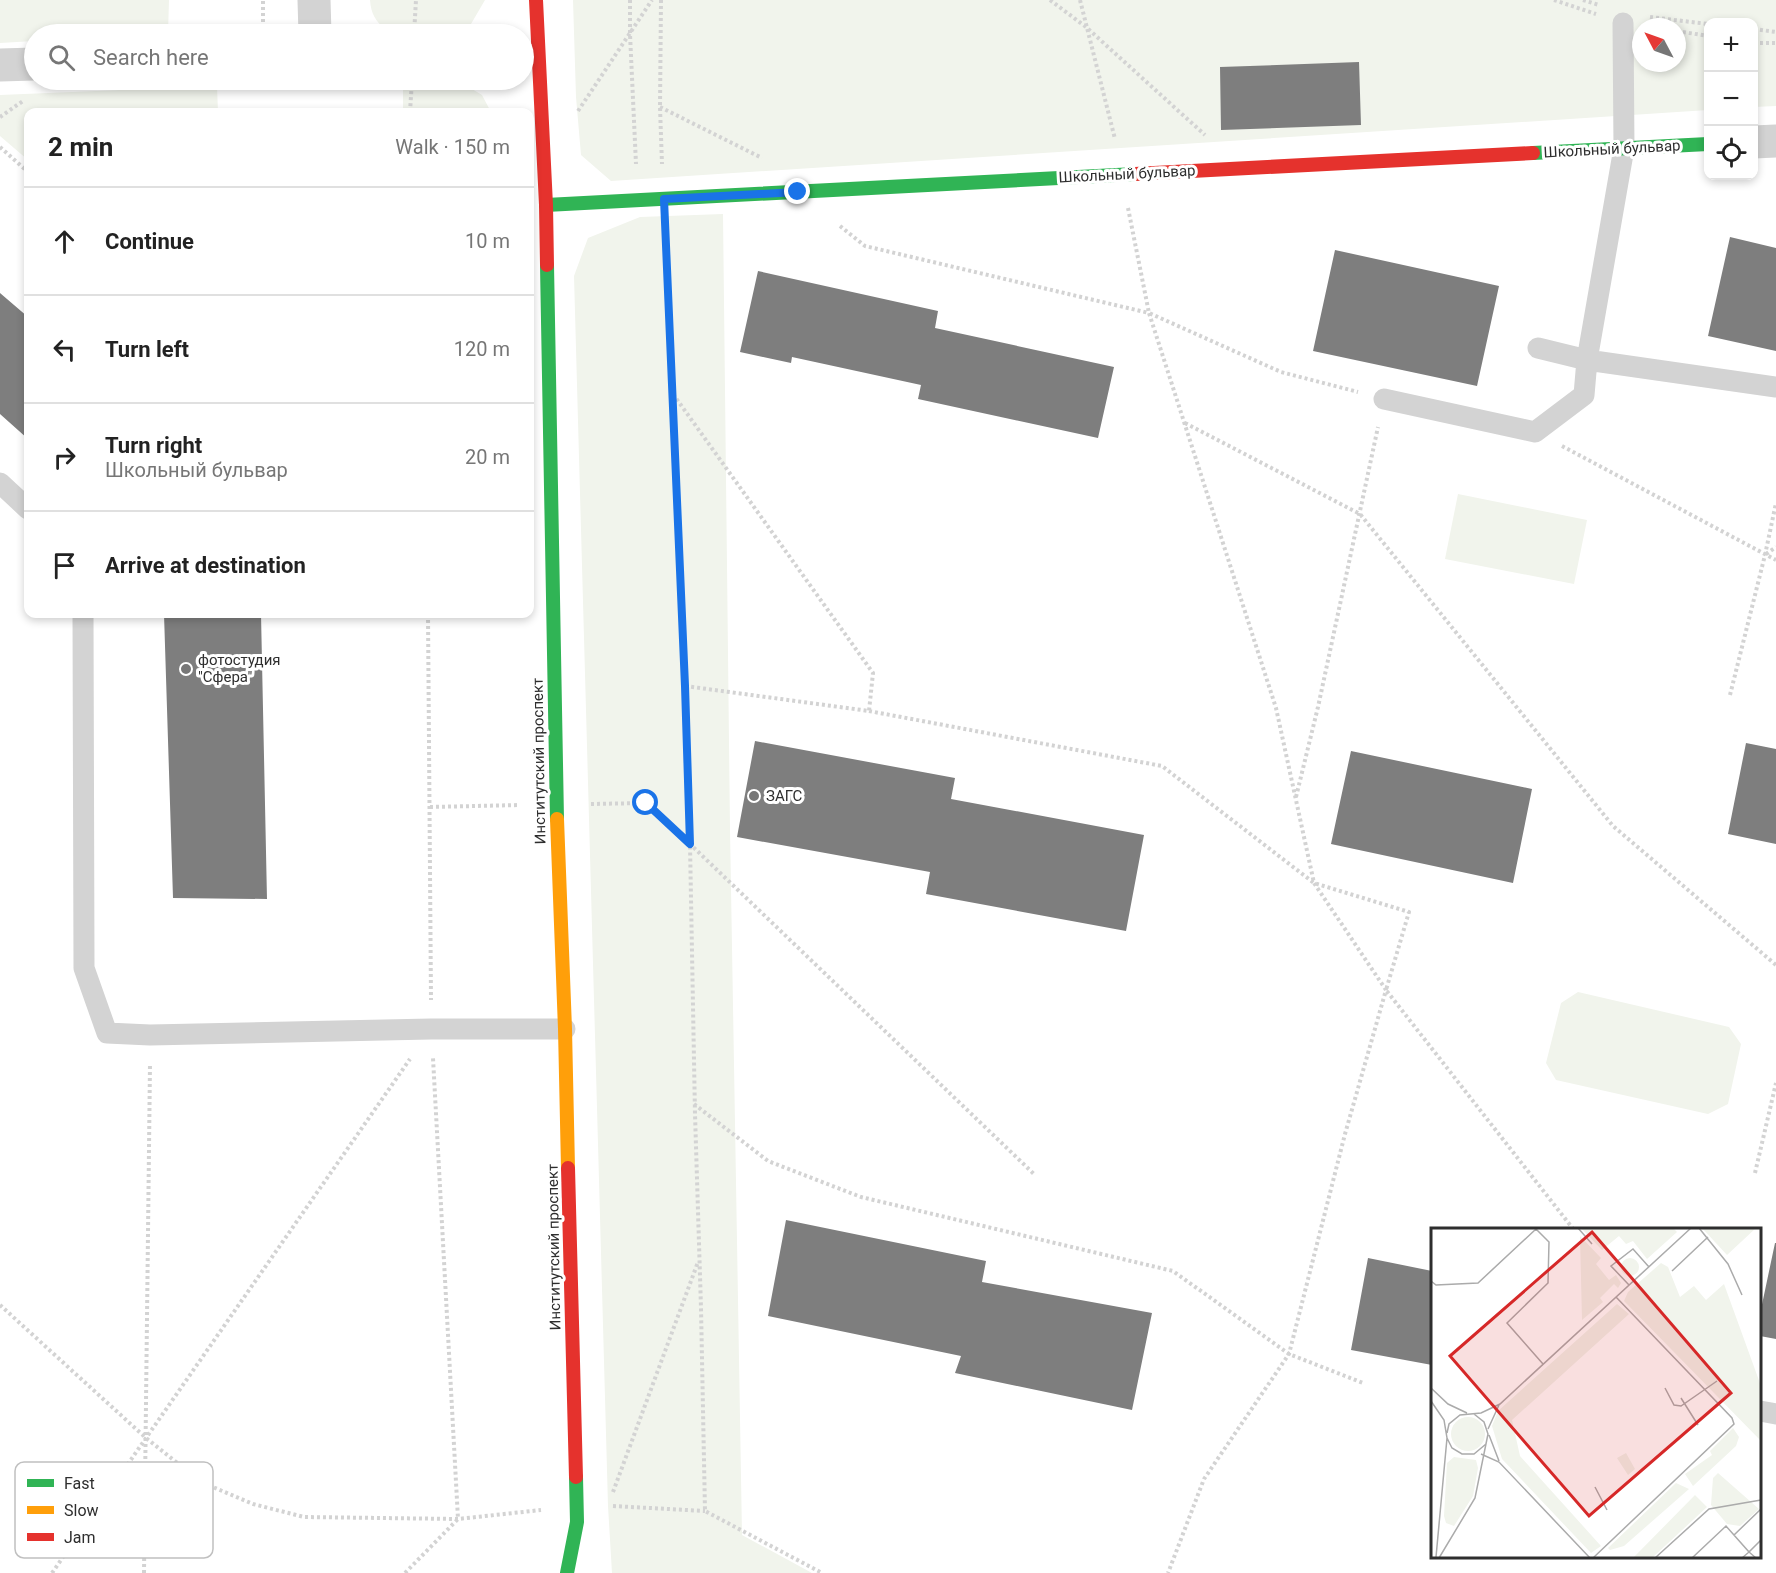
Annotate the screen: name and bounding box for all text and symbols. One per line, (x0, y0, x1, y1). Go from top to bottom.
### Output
north arrow (1632, 18, 1686, 72)
map controls (1704, 18, 1758, 180)
button: + (1704, 18, 1758, 72)
search box (24, 24, 534, 90)
icon: search (45, 41, 78, 74)
text: Search here (93, 45, 209, 70)
button: − (1704, 72, 1758, 126)
button: locate (1704, 126, 1758, 180)
text: 2 min (48, 132, 113, 162)
text: Walk · 150 m (395, 135, 510, 159)
street label: Школьный бульвар (1543, 136, 1681, 162)
street label: Школьный бульвар (1058, 161, 1196, 187)
route end (784, 178, 810, 204)
icon: ahead (48, 225, 81, 258)
text: Continue (105, 229, 194, 254)
text: 10 m (465, 229, 510, 253)
icon: left (48, 333, 81, 366)
text: Turn left (105, 337, 189, 362)
text: 120 m (454, 337, 510, 361)
text: Turn right (105, 433, 202, 458)
icon: right (48, 441, 81, 474)
text: 20 m (465, 445, 510, 469)
text: Школьный бульвар (105, 458, 288, 482)
icon: arrive (48, 549, 81, 582)
text: Arrive at destination (105, 553, 306, 578)
place label: фотостудия "Сфера" (198, 651, 281, 686)
marker: фотостудия "Сфера" (179, 662, 193, 676)
street label: Институтский проспект (529, 678, 549, 844)
place label: ЗАГС (766, 787, 803, 805)
route start (632, 789, 658, 815)
marker: ЗАГС (747, 789, 761, 803)
street label: Институтский проспект (544, 1164, 564, 1330)
inset map (1431, 1228, 1761, 1558)
legend (15, 1462, 213, 1558)
text: Fast (64, 1474, 95, 1493)
text: Slow (64, 1501, 99, 1520)
text: Jam (64, 1528, 96, 1547)

